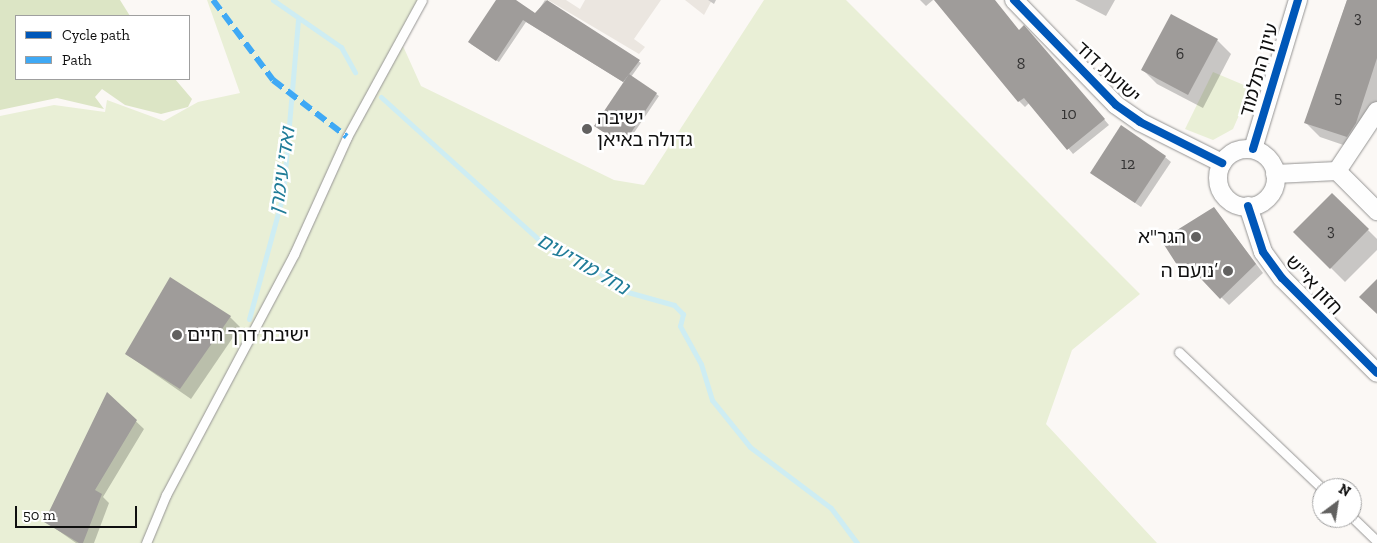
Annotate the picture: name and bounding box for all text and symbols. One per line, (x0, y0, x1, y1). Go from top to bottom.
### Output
house number: 3 (1354, 8, 1362, 28)
legend (15, 15, 190, 80)
street label: עיון התלמוד (1235, 20, 1283, 120)
text: Cycle path (62, 26, 130, 44)
street label: ישועת דוד (1071, 36, 1145, 108)
house number: 6 (1176, 44, 1184, 64)
text: Path (62, 51, 92, 69)
house number: 8 (1017, 54, 1025, 74)
house number: 5 (1334, 88, 1342, 108)
house number: 10 (1061, 104, 1077, 124)
place label: ישיבה גדולה באיאן (597, 107, 693, 151)
marker: ישיבה גדולה באיאן (581, 123, 593, 135)
water label: ואדי עימרן (264, 126, 300, 216)
house number: 12 (1121, 154, 1135, 174)
house number: 3 (1327, 221, 1335, 241)
place label: הגר"א (1138, 226, 1186, 248)
water label: נחל מודיעים (533, 228, 633, 300)
marker: הגר"א (1190, 231, 1202, 243)
street label: חזון אי"ש (1281, 250, 1347, 320)
place label: נועם ה’ (1161, 260, 1218, 282)
marker: נועם ה’ (1222, 265, 1234, 277)
place label: ישיבת דרך חיים (187, 324, 309, 346)
marker: ישיבת דרך חיים (171, 329, 183, 341)
north arrow (1312, 478, 1362, 528)
text: N (1336, 481, 1353, 501)
scale bar (18, 496, 140, 528)
text: 50 m (23, 506, 56, 524)

